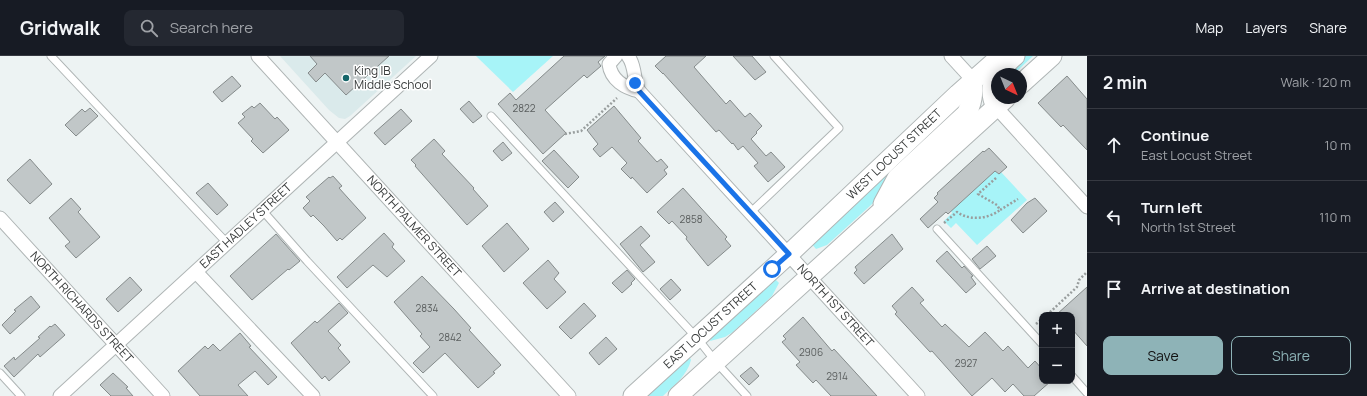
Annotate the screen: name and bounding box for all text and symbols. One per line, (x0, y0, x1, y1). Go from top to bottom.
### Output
search box (124, 10, 404, 46)
text: Gridwalk (20, 15, 100, 41)
icon: search (138, 17, 160, 39)
text: Search here (170, 17, 253, 38)
text: Map (1195, 18, 1223, 37)
text: Layers (1245, 18, 1287, 37)
text: Share (1309, 18, 1347, 37)
place label: King IB Middle School (354, 62, 432, 93)
north arrow (991, 68, 1027, 104)
text: 2 min (1103, 71, 1147, 94)
marker: King IB Middle School (341, 73, 351, 83)
text: Walk · 120 m (1281, 73, 1351, 91)
route end (626, 74, 644, 92)
house number: 2822 (513, 101, 536, 115)
street label: WEST LOCUST STREET (843, 104, 946, 203)
text: Continue (1141, 125, 1209, 146)
icon: ahead (1103, 134, 1125, 156)
text: 10 m (1324, 136, 1351, 154)
text: East Locust Street (1141, 146, 1252, 164)
street label: NORTH PALMER STREET (363, 171, 466, 281)
street label: EAST HADLEY STREET (196, 178, 296, 272)
text: Turn left (1141, 197, 1203, 218)
icon: left (1103, 206, 1125, 228)
text: 110 m (1319, 208, 1351, 226)
house number: 2858 (679, 212, 703, 226)
text: North 1st Street (1141, 218, 1236, 236)
street label: NORTH RICHARDS STREET (27, 247, 138, 367)
route start (763, 260, 781, 278)
street label: NORTH 1ST STREET (794, 260, 879, 351)
street label: EAST LOCUST STREET (660, 277, 762, 372)
icon: arrive (1103, 278, 1125, 300)
text: Arrive at destination (1141, 278, 1290, 299)
house number: 2834 (416, 301, 439, 315)
map controls (1039, 312, 1075, 384)
button: + (1039, 312, 1075, 348)
house number: 2842 (438, 330, 462, 344)
button: Save (1103, 336, 1223, 375)
button: Share (1231, 336, 1351, 375)
house number: 2906 (799, 345, 823, 359)
button: − (1039, 348, 1075, 384)
house number: 2927 (955, 356, 977, 370)
house number: 2914 (826, 369, 848, 383)

